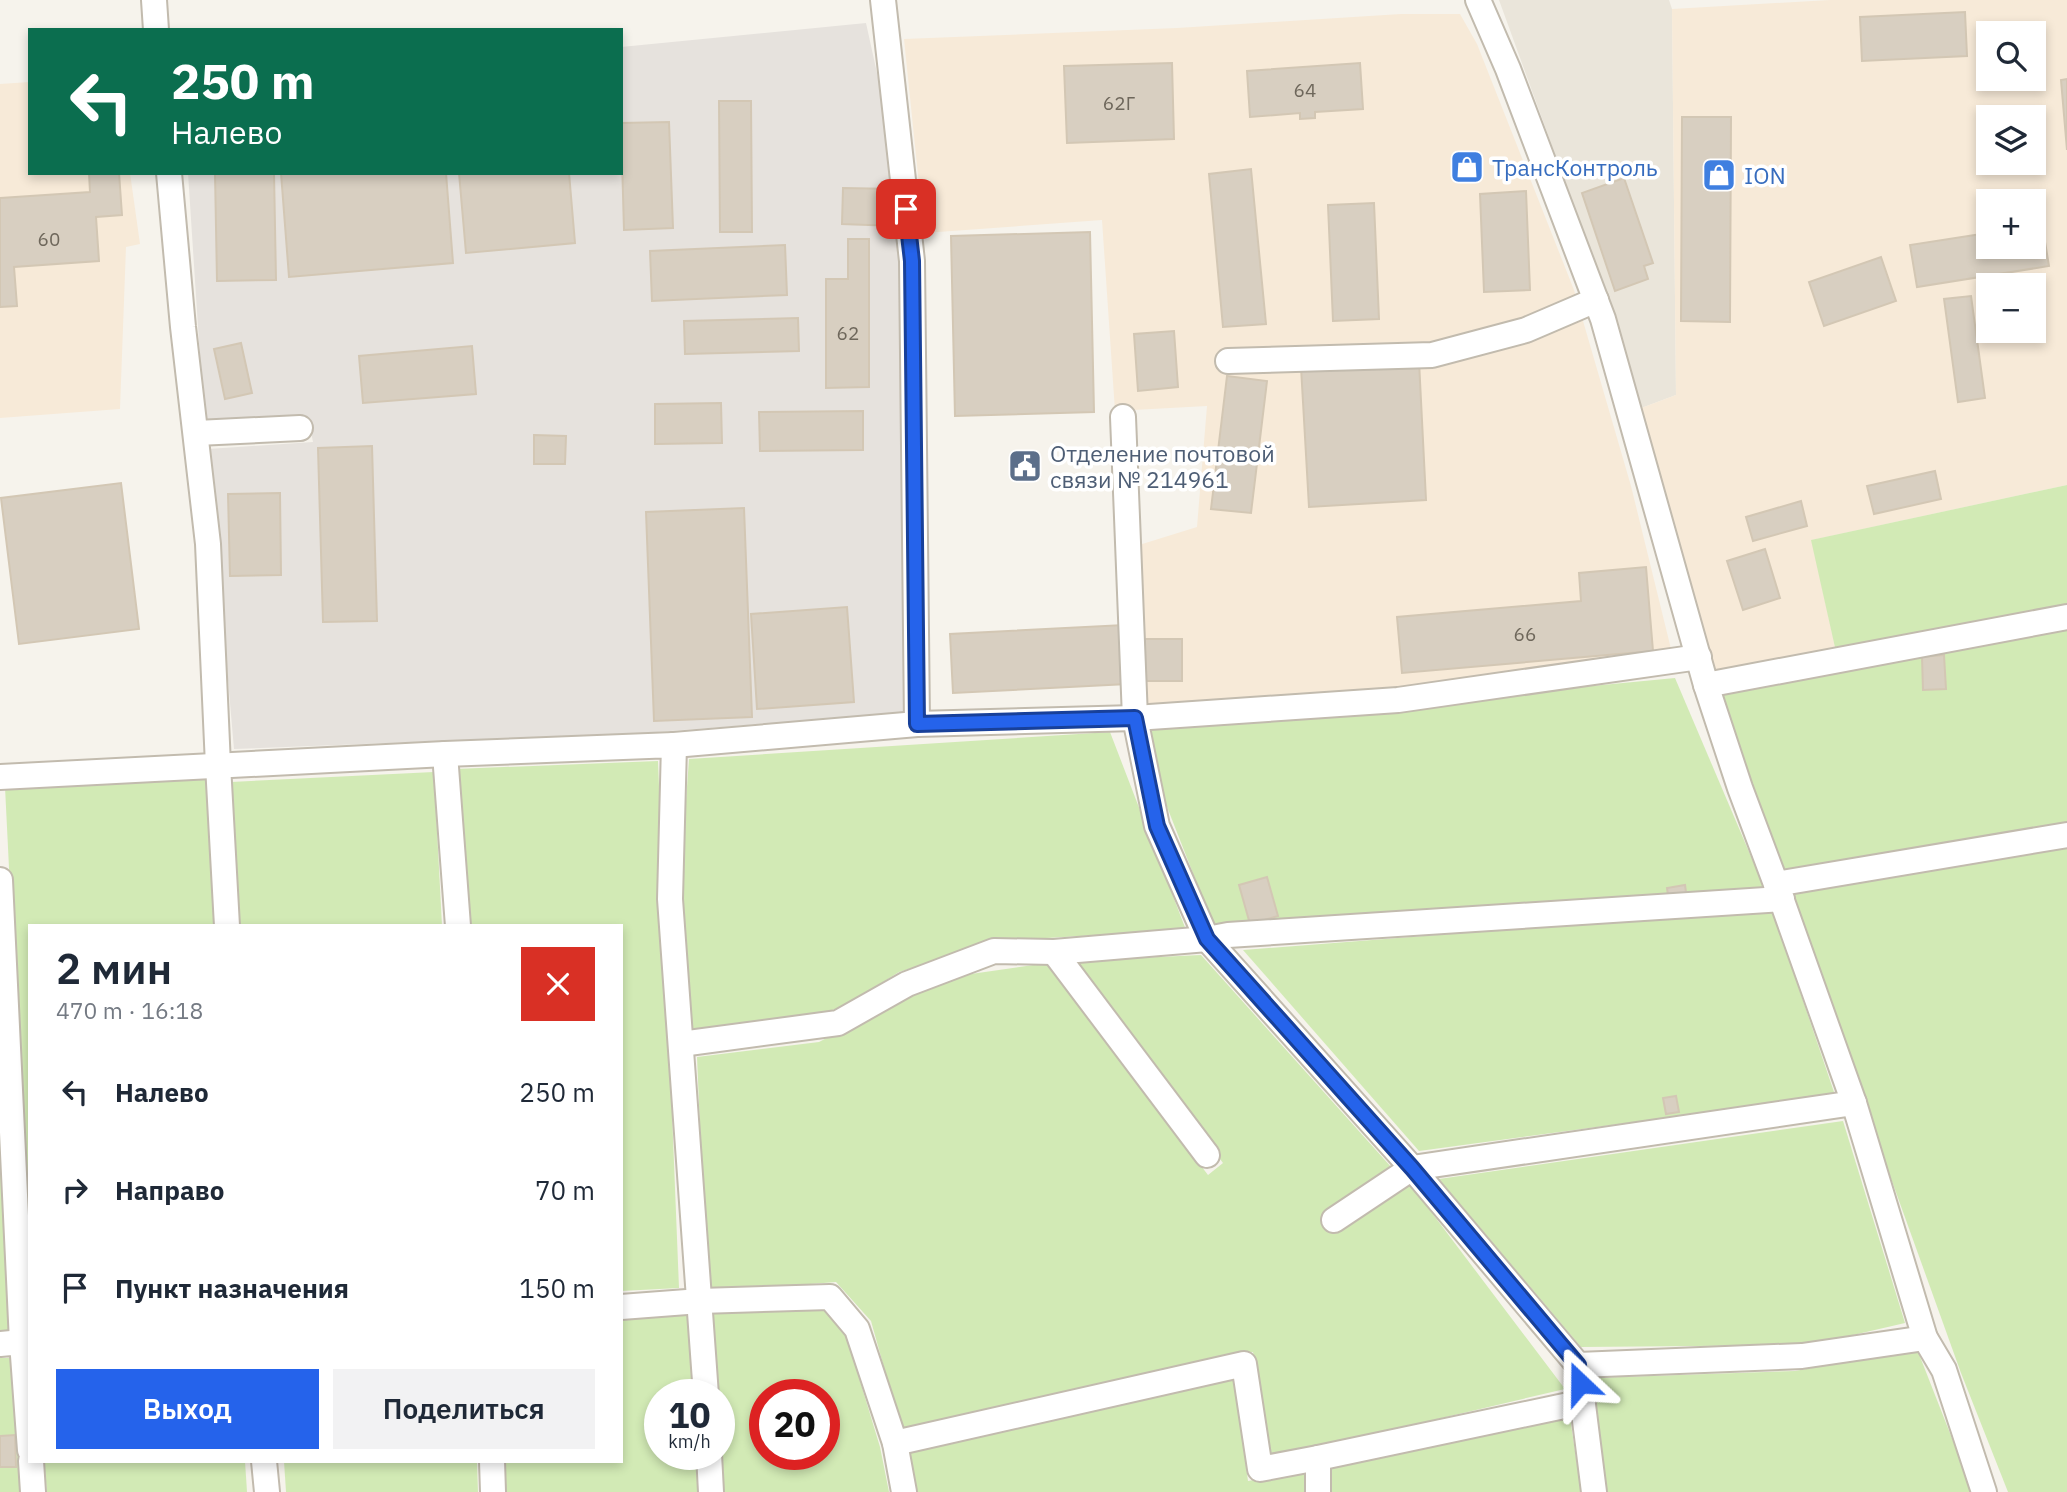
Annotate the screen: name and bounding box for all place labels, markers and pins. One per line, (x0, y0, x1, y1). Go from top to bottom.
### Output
shop icon: ТрансКонтроль (1448, 148, 1486, 186)
place label: ТрансКонтроль (1492, 152, 1658, 182)
shop icon: ION (1700, 156, 1738, 194)
place label: ION (1744, 160, 1786, 190)
pin (876, 179, 936, 239)
place label: Отделение почтовой связи № 214961 (1050, 438, 1275, 494)
public building icon: Отделение почтовой связи № 214961 (1006, 447, 1044, 485)

